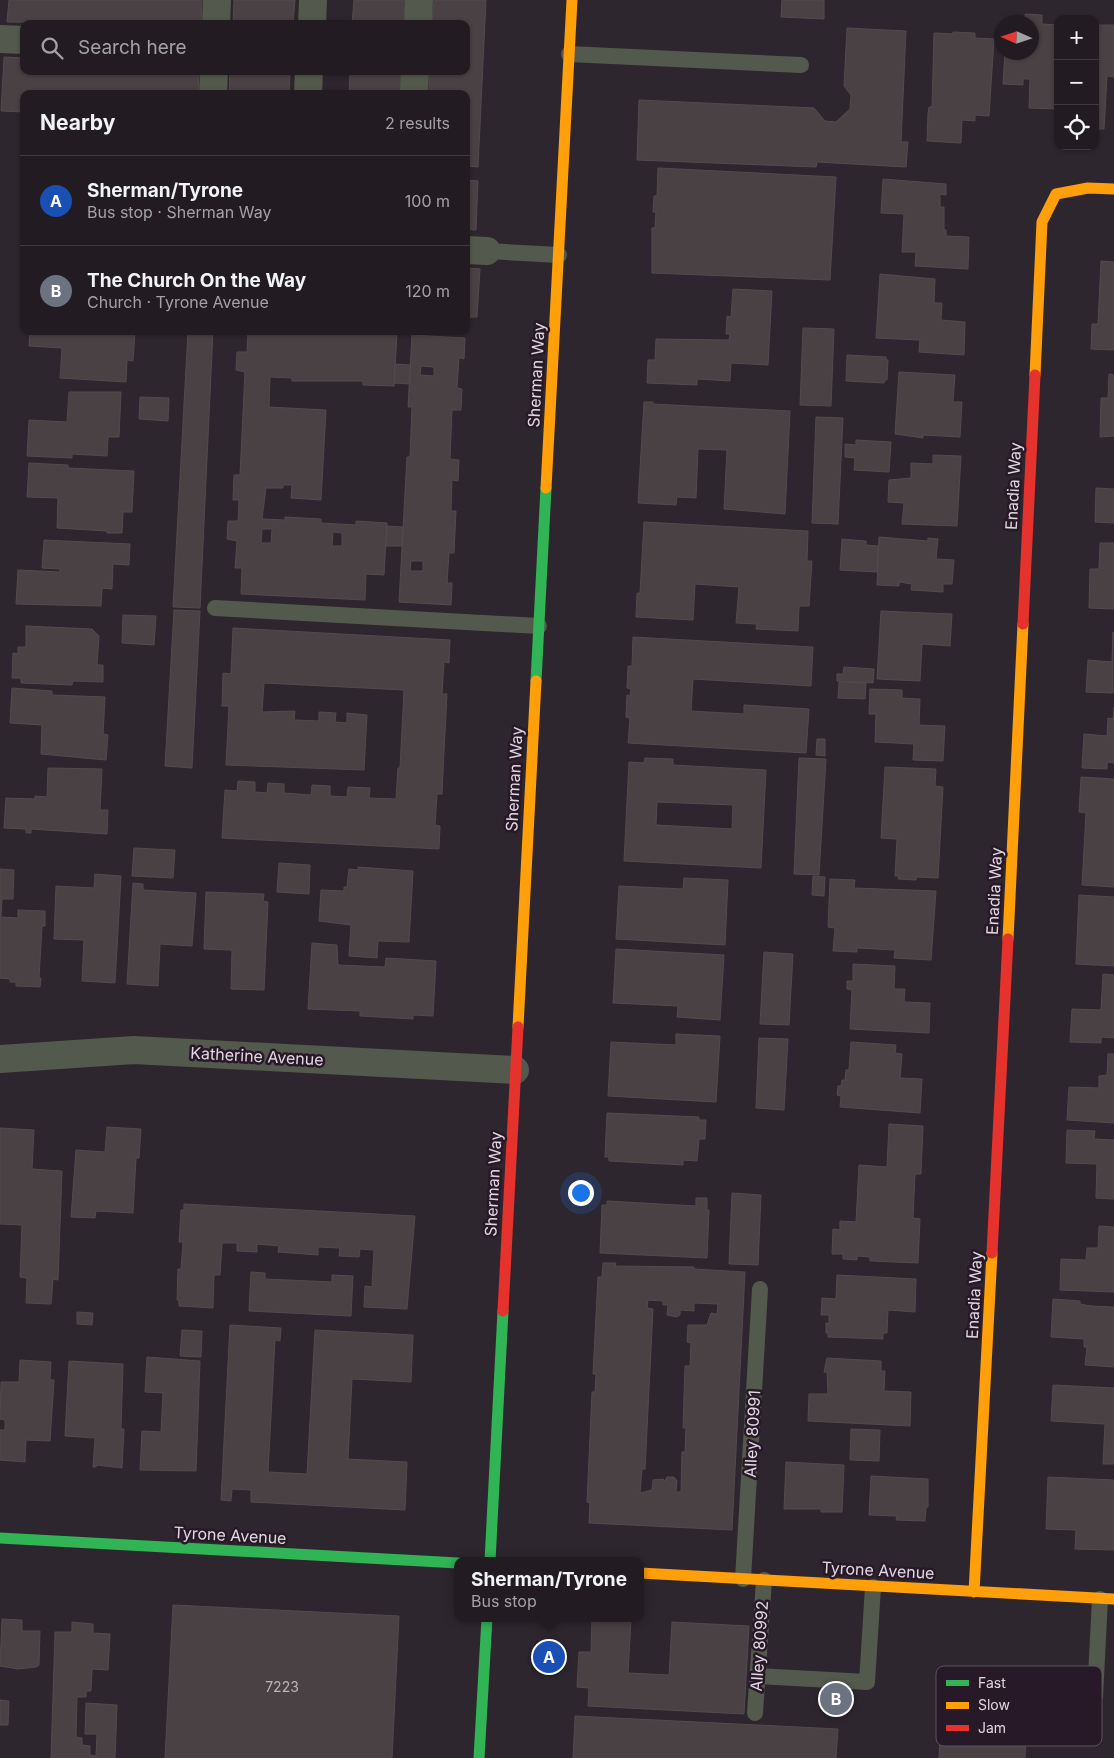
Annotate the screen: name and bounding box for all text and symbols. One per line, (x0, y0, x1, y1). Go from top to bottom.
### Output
north arrow (994, 15, 1039, 60)
map controls (1054, 15, 1099, 150)
button: + (1054, 15, 1099, 60)
search box (20, 20, 470, 75)
icon: search (38, 34, 66, 62)
text: Search here (78, 36, 187, 59)
button: − (1054, 60, 1099, 105)
button: locate (1054, 105, 1099, 150)
text: Nearby (40, 110, 115, 135)
text: 2 results (385, 113, 450, 133)
text: Sherman/Tyrone (87, 179, 243, 202)
text: A (50, 191, 62, 211)
text: 100 m (405, 191, 450, 211)
text: Bus stop · Sherman Way (87, 202, 271, 222)
text: The Church On the Way (87, 269, 306, 292)
text: B (51, 281, 61, 301)
text: 120 m (405, 281, 450, 301)
text: Church · Tyrone Avenue (87, 292, 269, 312)
street label: Sherman Way (523, 322, 549, 428)
street label: Enadia Way (1001, 442, 1025, 530)
street label: Sherman Way (501, 726, 527, 832)
street label: Enadia Way (982, 847, 1006, 935)
street label: Katherine Avenue (190, 1043, 324, 1069)
street label: Sherman Way (480, 1131, 506, 1237)
your location (568, 1180, 594, 1206)
street label: Enadia Way (962, 1251, 986, 1339)
street label: Alley 80991 (740, 1390, 764, 1478)
street label: Tyrone Avenue (173, 1522, 287, 1548)
popup (454, 1557, 644, 1622)
street label: Tyrone Avenue (821, 1557, 935, 1583)
text: Sherman/Tyrone (471, 1568, 627, 1591)
text: Bus stop (471, 1591, 537, 1611)
street label: Alley 80992 (746, 1600, 772, 1692)
pin: A (533, 1638, 565, 1676)
legend (936, 1666, 1102, 1746)
text: Fast (978, 1674, 1006, 1691)
house number: 7223 (265, 1678, 299, 1695)
pin: B (820, 1680, 852, 1718)
text: Slow (978, 1696, 1010, 1713)
text: Jam (978, 1719, 1006, 1736)

